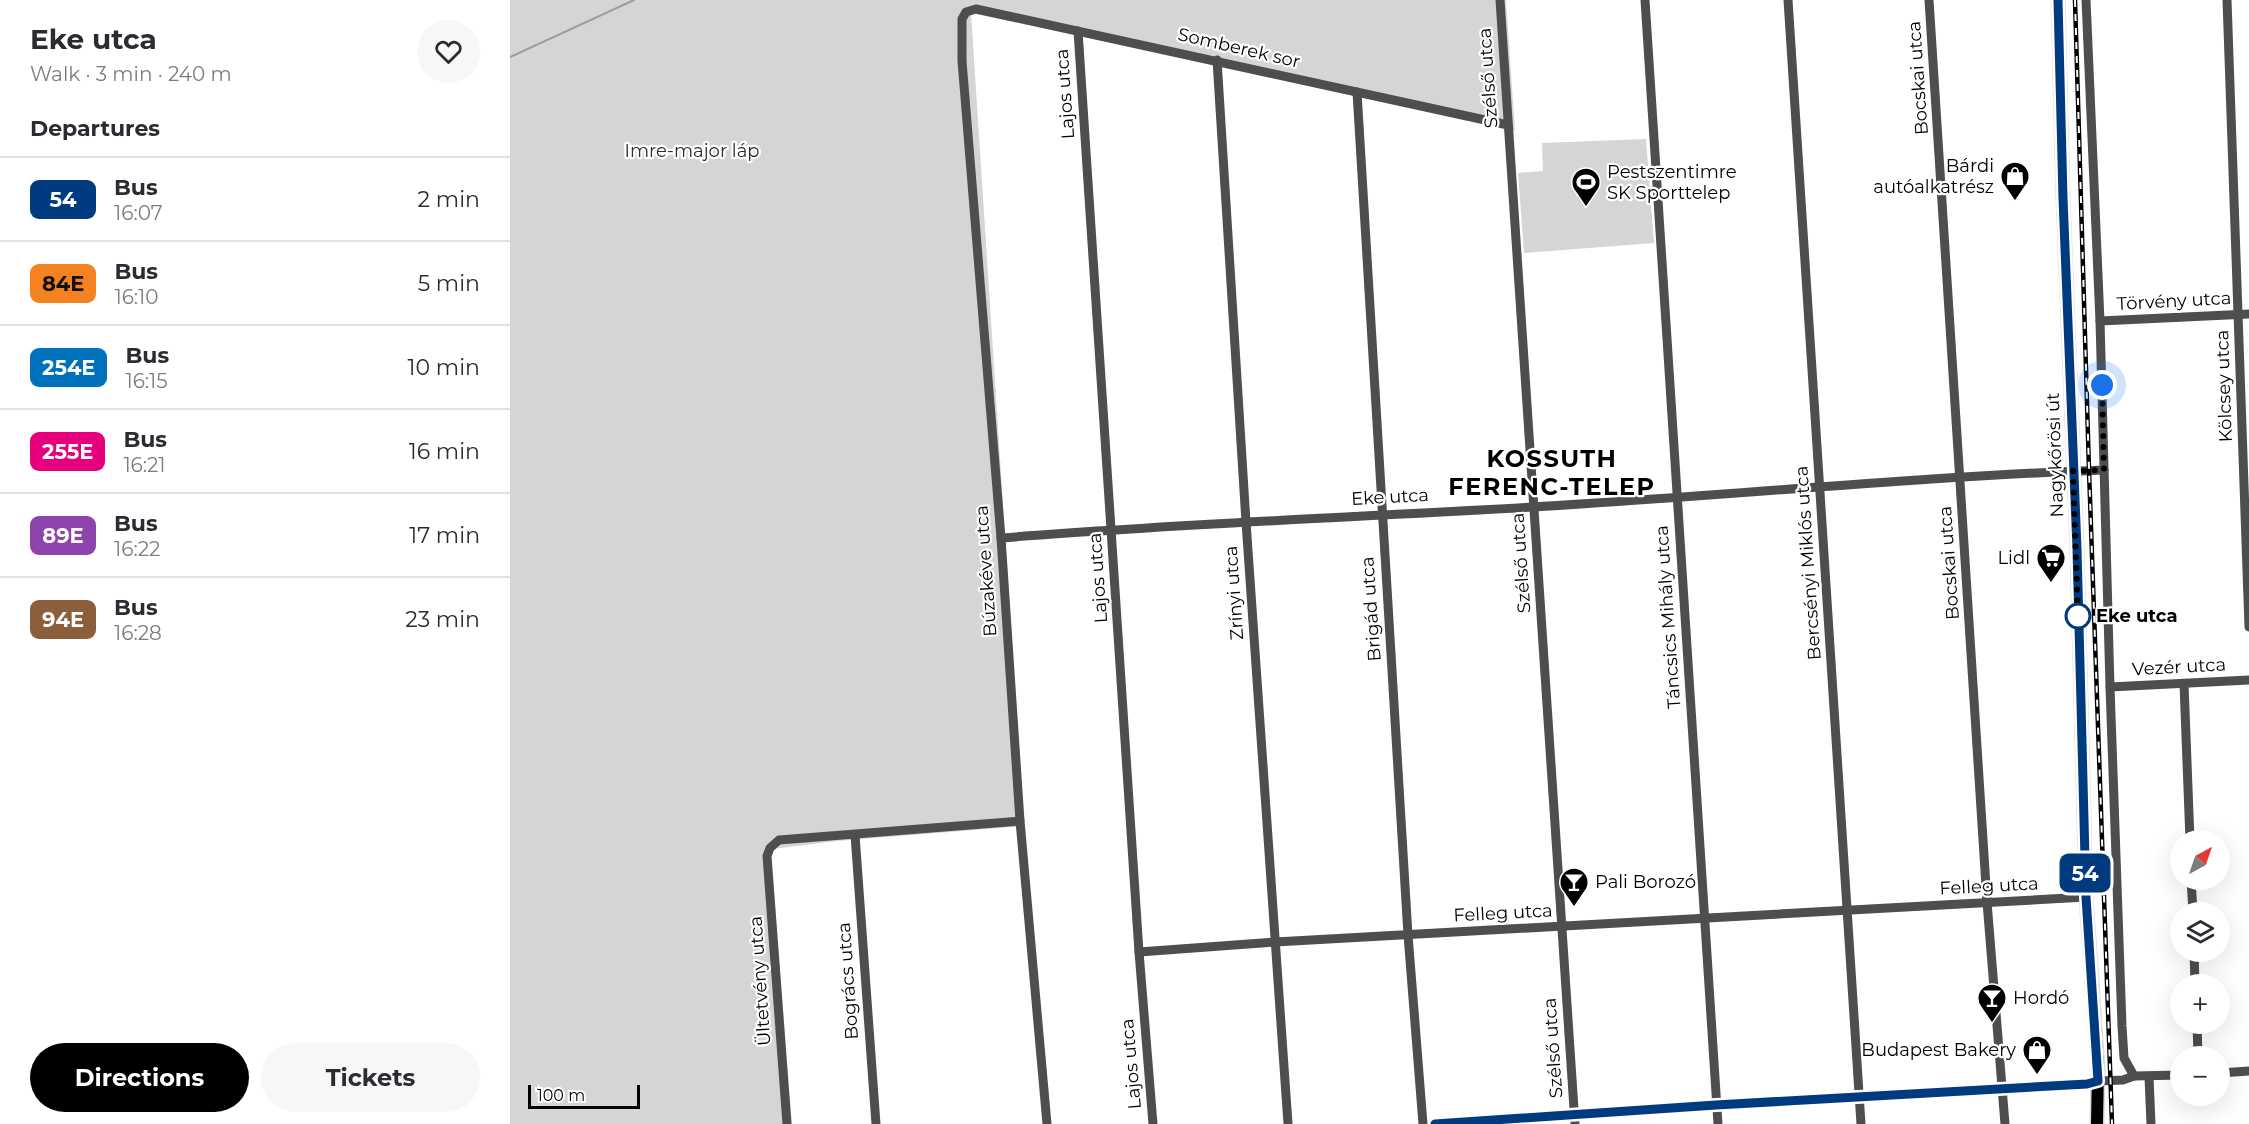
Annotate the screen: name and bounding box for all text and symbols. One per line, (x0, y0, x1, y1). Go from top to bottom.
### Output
button: heart (417, 20, 480, 83)
street label: Bocskai utca (1903, 20, 1933, 136)
text: Eke utca (30, 22, 157, 56)
street label: Somberek sor (1176, 23, 1302, 73)
street label: Szélső utca (1474, 27, 1502, 129)
street label: Lajos utca (1051, 48, 1079, 140)
text: Walk · 3 min · 240 m (30, 62, 232, 86)
text: Departures (30, 115, 160, 142)
park label: Imre-major láp (625, 140, 760, 162)
place label: Bárdi autóalkatrész (1873, 155, 1994, 198)
shop icon: Bárdi autóalkatrész (1999, 160, 2031, 202)
place label: Pestszentimre SK Sporttelep (1607, 161, 1737, 204)
sports icon: Pestszentimre SK Sporttelep (1570, 166, 1602, 208)
text: Bus (114, 174, 158, 201)
text: 2 min (418, 186, 480, 213)
text: 54 (50, 187, 76, 212)
text: 16:07 (114, 201, 163, 225)
text: Bus (114, 258, 158, 285)
text: 5 min (418, 270, 480, 297)
text: 84E (42, 271, 84, 296)
text: 16:10 (114, 285, 159, 309)
street label: Törvény utca (2116, 287, 2232, 315)
street label: Kölcsey utca (2211, 329, 2237, 443)
text: Bus (125, 342, 169, 369)
text: 10 min (408, 354, 480, 381)
text: 254E (42, 355, 95, 380)
text: 16:15 (125, 369, 168, 393)
your location (2087, 370, 2117, 400)
street label: Nagykőrösi út (2042, 392, 2068, 518)
text: Bus (123, 426, 167, 453)
text: 16 min (409, 438, 480, 465)
text: 255E (42, 439, 93, 464)
district label: KOSSUTH FERENC-TELEP (1448, 444, 1656, 501)
text: 16:21 (123, 453, 166, 477)
street label: Bercsényi Miklós utca (1790, 465, 1826, 661)
street label: Eke utca (1351, 484, 1429, 510)
street label: Búzakéve utca (970, 505, 1002, 637)
street label: Bocskai utca (1934, 505, 1964, 621)
text: Bus (114, 510, 158, 537)
street label: Szélső utca (1507, 512, 1535, 614)
text: 17 min (409, 522, 480, 549)
text: 89E (42, 523, 84, 548)
street label: Táncsics Mihály utca (1651, 525, 1685, 709)
street label: Lajos utca (1084, 532, 1112, 624)
text: 16:22 (114, 537, 160, 561)
supermarket icon: Lidl (2035, 542, 2067, 584)
street label: Zrínyi utca (1220, 545, 1248, 641)
place label: Lidl (1998, 547, 2030, 569)
street label: Brigád utca (1356, 556, 1386, 662)
text: Bus (114, 594, 158, 621)
marker: Eke utca (2065, 603, 2091, 629)
place label: Eke utca (2096, 605, 2178, 627)
text: 23 min (405, 606, 480, 633)
text: 94E (42, 607, 84, 632)
text: 16:28 (114, 621, 162, 645)
street label: Vezér utca (2131, 654, 2227, 680)
north arrow (2170, 830, 2230, 890)
map controls (2170, 830, 2230, 1106)
line badge: 54 (2058, 854, 2112, 892)
text: 54 (2072, 861, 2098, 886)
bar icon: Pali Borozó (1558, 866, 1590, 908)
place label: Pali Borozó (1595, 871, 1696, 893)
street label: Felleg utca (1939, 872, 2039, 900)
street label: Felleg utca (1453, 899, 1553, 927)
button: layers (2170, 902, 2230, 962)
street label: Ültetvény utca (744, 915, 776, 1047)
street label: Bogrács utca (833, 922, 863, 1040)
button: + (2170, 974, 2230, 1034)
bar icon: Hordó (1976, 982, 2008, 1024)
place label: Hordó (2013, 987, 2069, 1009)
street label: Szélső utca (1539, 997, 1567, 1099)
street label: Lajos utca (1116, 1018, 1146, 1110)
shop icon: Budapest Bakery (2021, 1034, 2053, 1076)
place label: Budapest Bakery (1861, 1039, 2016, 1061)
button: Directions (30, 1043, 249, 1112)
button: Tickets (261, 1043, 480, 1112)
button: − (2170, 1046, 2230, 1106)
scale bar (528, 1082, 640, 1110)
text: 100 m (537, 1086, 585, 1105)

